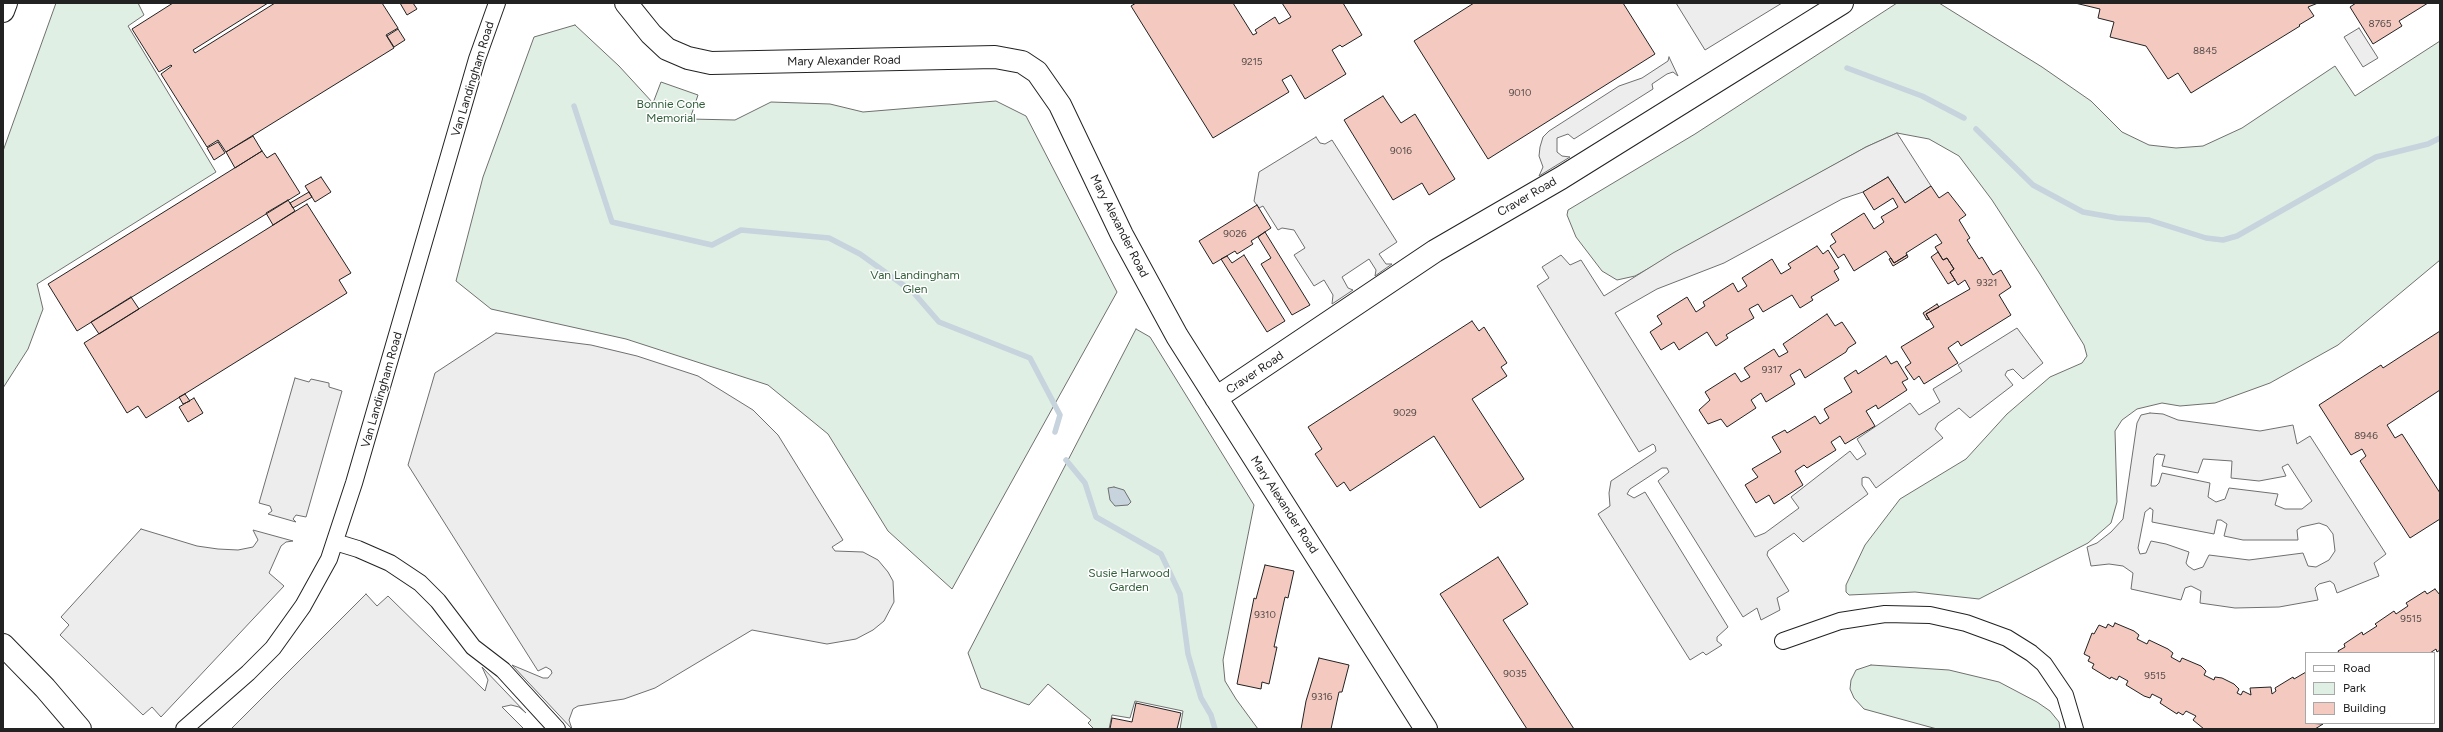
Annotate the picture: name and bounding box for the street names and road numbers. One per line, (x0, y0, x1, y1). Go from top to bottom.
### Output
street label: Van Landingham Road (449, 20, 497, 138)
street label: Mary Alexander Road (787, 53, 901, 69)
street label: Mary Alexander Road (1087, 172, 1151, 280)
street label: Craver Road (1495, 174, 1559, 220)
street label: Van Landingham Road (359, 330, 405, 450)
street label: Craver Road (1224, 349, 1286, 397)
street label: Mary Alexander Road (1247, 453, 1321, 557)

